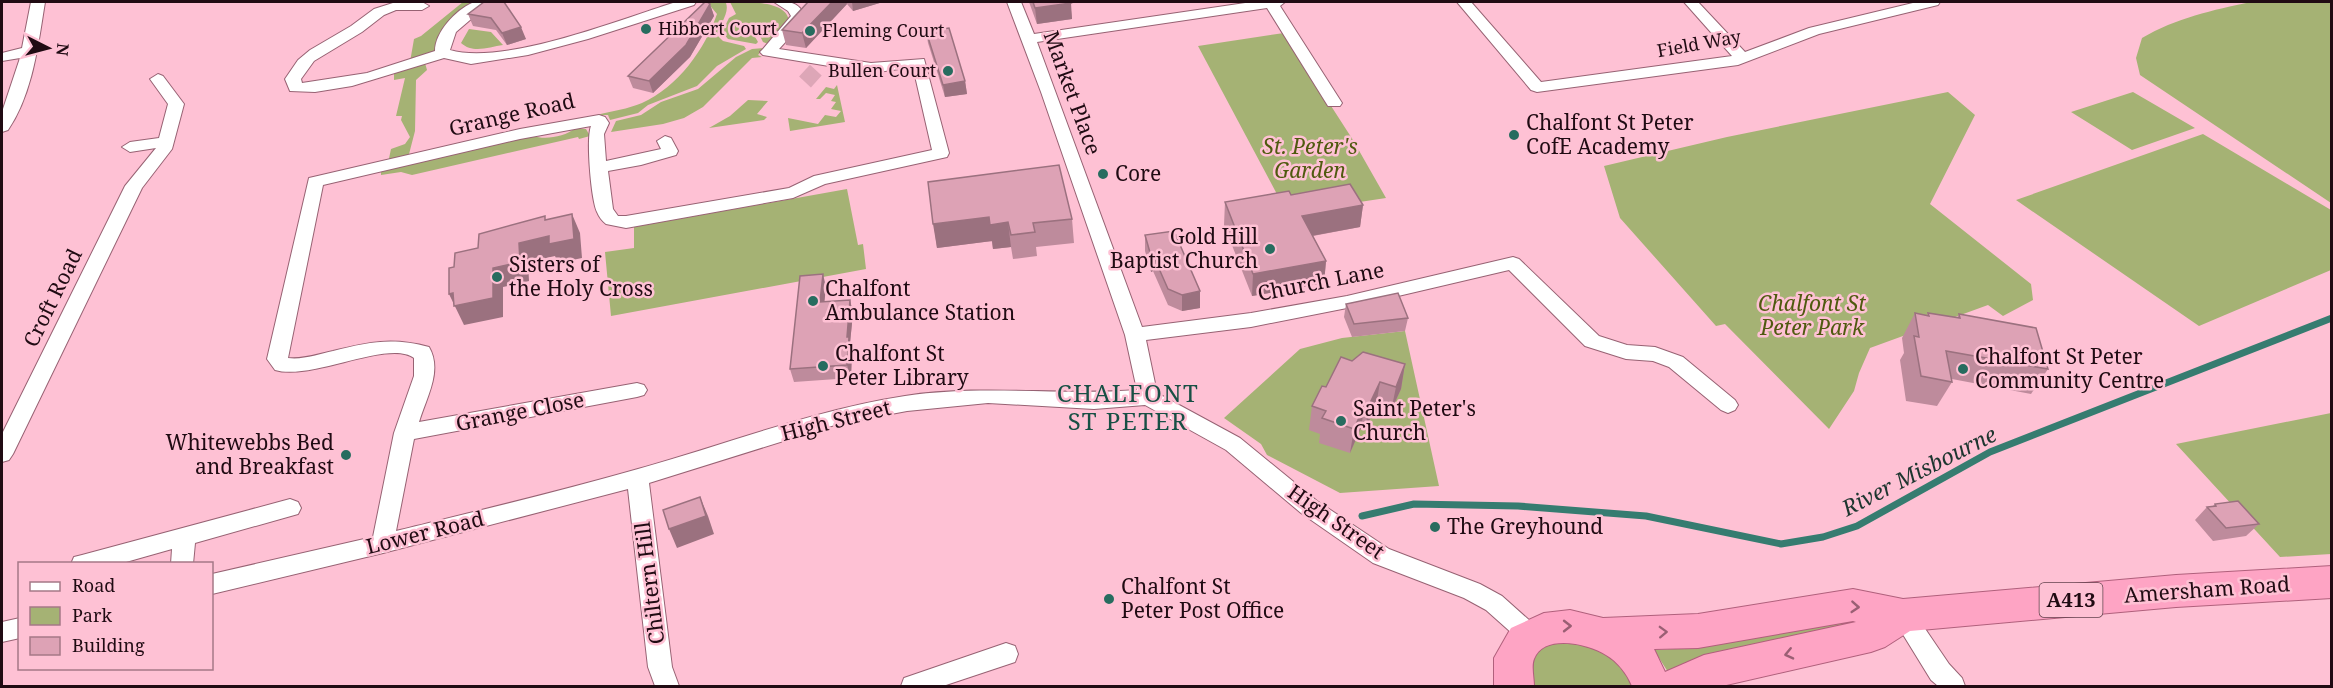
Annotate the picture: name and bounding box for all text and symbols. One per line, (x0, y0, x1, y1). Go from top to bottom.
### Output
place label: Hibbert Court (658, 16, 777, 40)
north arrow (18, 18, 78, 78)
place label: Fleming Court (822, 18, 944, 42)
marker: Hibbert Court (639, 22, 653, 36)
marker: Fleming Court (803, 24, 817, 38)
street label: Field Way (1655, 24, 1744, 62)
street label: Market Place (1038, 27, 1108, 159)
text: N (51, 42, 75, 57)
place label: Bullen Court (828, 58, 936, 82)
marker: Bullen Court (941, 64, 955, 78)
street label: Grange Road (446, 86, 578, 142)
place label: Chalfont St Peter CofE Academy (1526, 108, 1694, 160)
marker: Chalfont St Peter CofE Academy (1507, 128, 1521, 142)
park label: St. Peter's Garden (1262, 132, 1358, 184)
place label: Core (1115, 159, 1161, 187)
marker: Core (1096, 167, 1110, 181)
place label: Gold Hill Baptist Church (1110, 222, 1258, 274)
marker: Gold Hill Baptist Church (1263, 242, 1277, 256)
street label: Croft Road (16, 244, 88, 351)
place label: Sisters of the Holy Cross (509, 250, 653, 302)
street label: Church Lane (1255, 255, 1386, 307)
marker: Sisters of the Holy Cross (490, 270, 504, 284)
place label: Chalfont Ambulance Station (825, 274, 1015, 326)
park label: Chalfont St Peter Park (1758, 289, 1866, 341)
marker: Chalfont Ambulance Station (806, 294, 820, 308)
place label: Chalfont St Peter Library (835, 339, 969, 391)
place label: Chalfont St Peter Community Centre (1975, 342, 2164, 394)
marker: Chalfont St Peter Library (816, 359, 830, 373)
marker: Chalfont St Peter Community Centre (1956, 362, 1970, 376)
district label: CHALFONT ST PETER (1057, 376, 1199, 437)
street label: Grange Close (453, 385, 586, 437)
street label: High Street (778, 393, 894, 447)
place label: Saint Peter's Church (1353, 394, 1476, 446)
marker: Saint Peter's Church (1334, 414, 1348, 428)
water label: River Misbourne (1835, 418, 2001, 523)
place label: Whitewebbs Bed and Breakfast (165, 428, 334, 480)
marker: Whitewebbs Bed and Breakfast (339, 448, 353, 462)
street label: High Street (1283, 478, 1390, 565)
street label: Lower Road (363, 504, 487, 560)
place label: The Greyhound (1447, 512, 1603, 540)
street label: Chiltern Hill (628, 520, 670, 646)
marker: The Greyhound (1428, 520, 1442, 534)
legend (18, 562, 213, 670)
street label: Amersham Road (2123, 569, 2291, 609)
place label: Chalfont St Peter Post Office (1121, 572, 1284, 624)
text: Road (72, 573, 115, 597)
road number: A413 (2040, 583, 2102, 617)
marker: Chalfont St Peter Post Office (1102, 592, 1116, 606)
one-way arrow (1851, 601, 1860, 614)
text: Park (72, 603, 112, 627)
one-way arrow (1563, 620, 1572, 632)
one-way arrow (1658, 626, 1667, 639)
text: Building (72, 633, 145, 657)
one-way arrow (1785, 646, 1795, 659)

